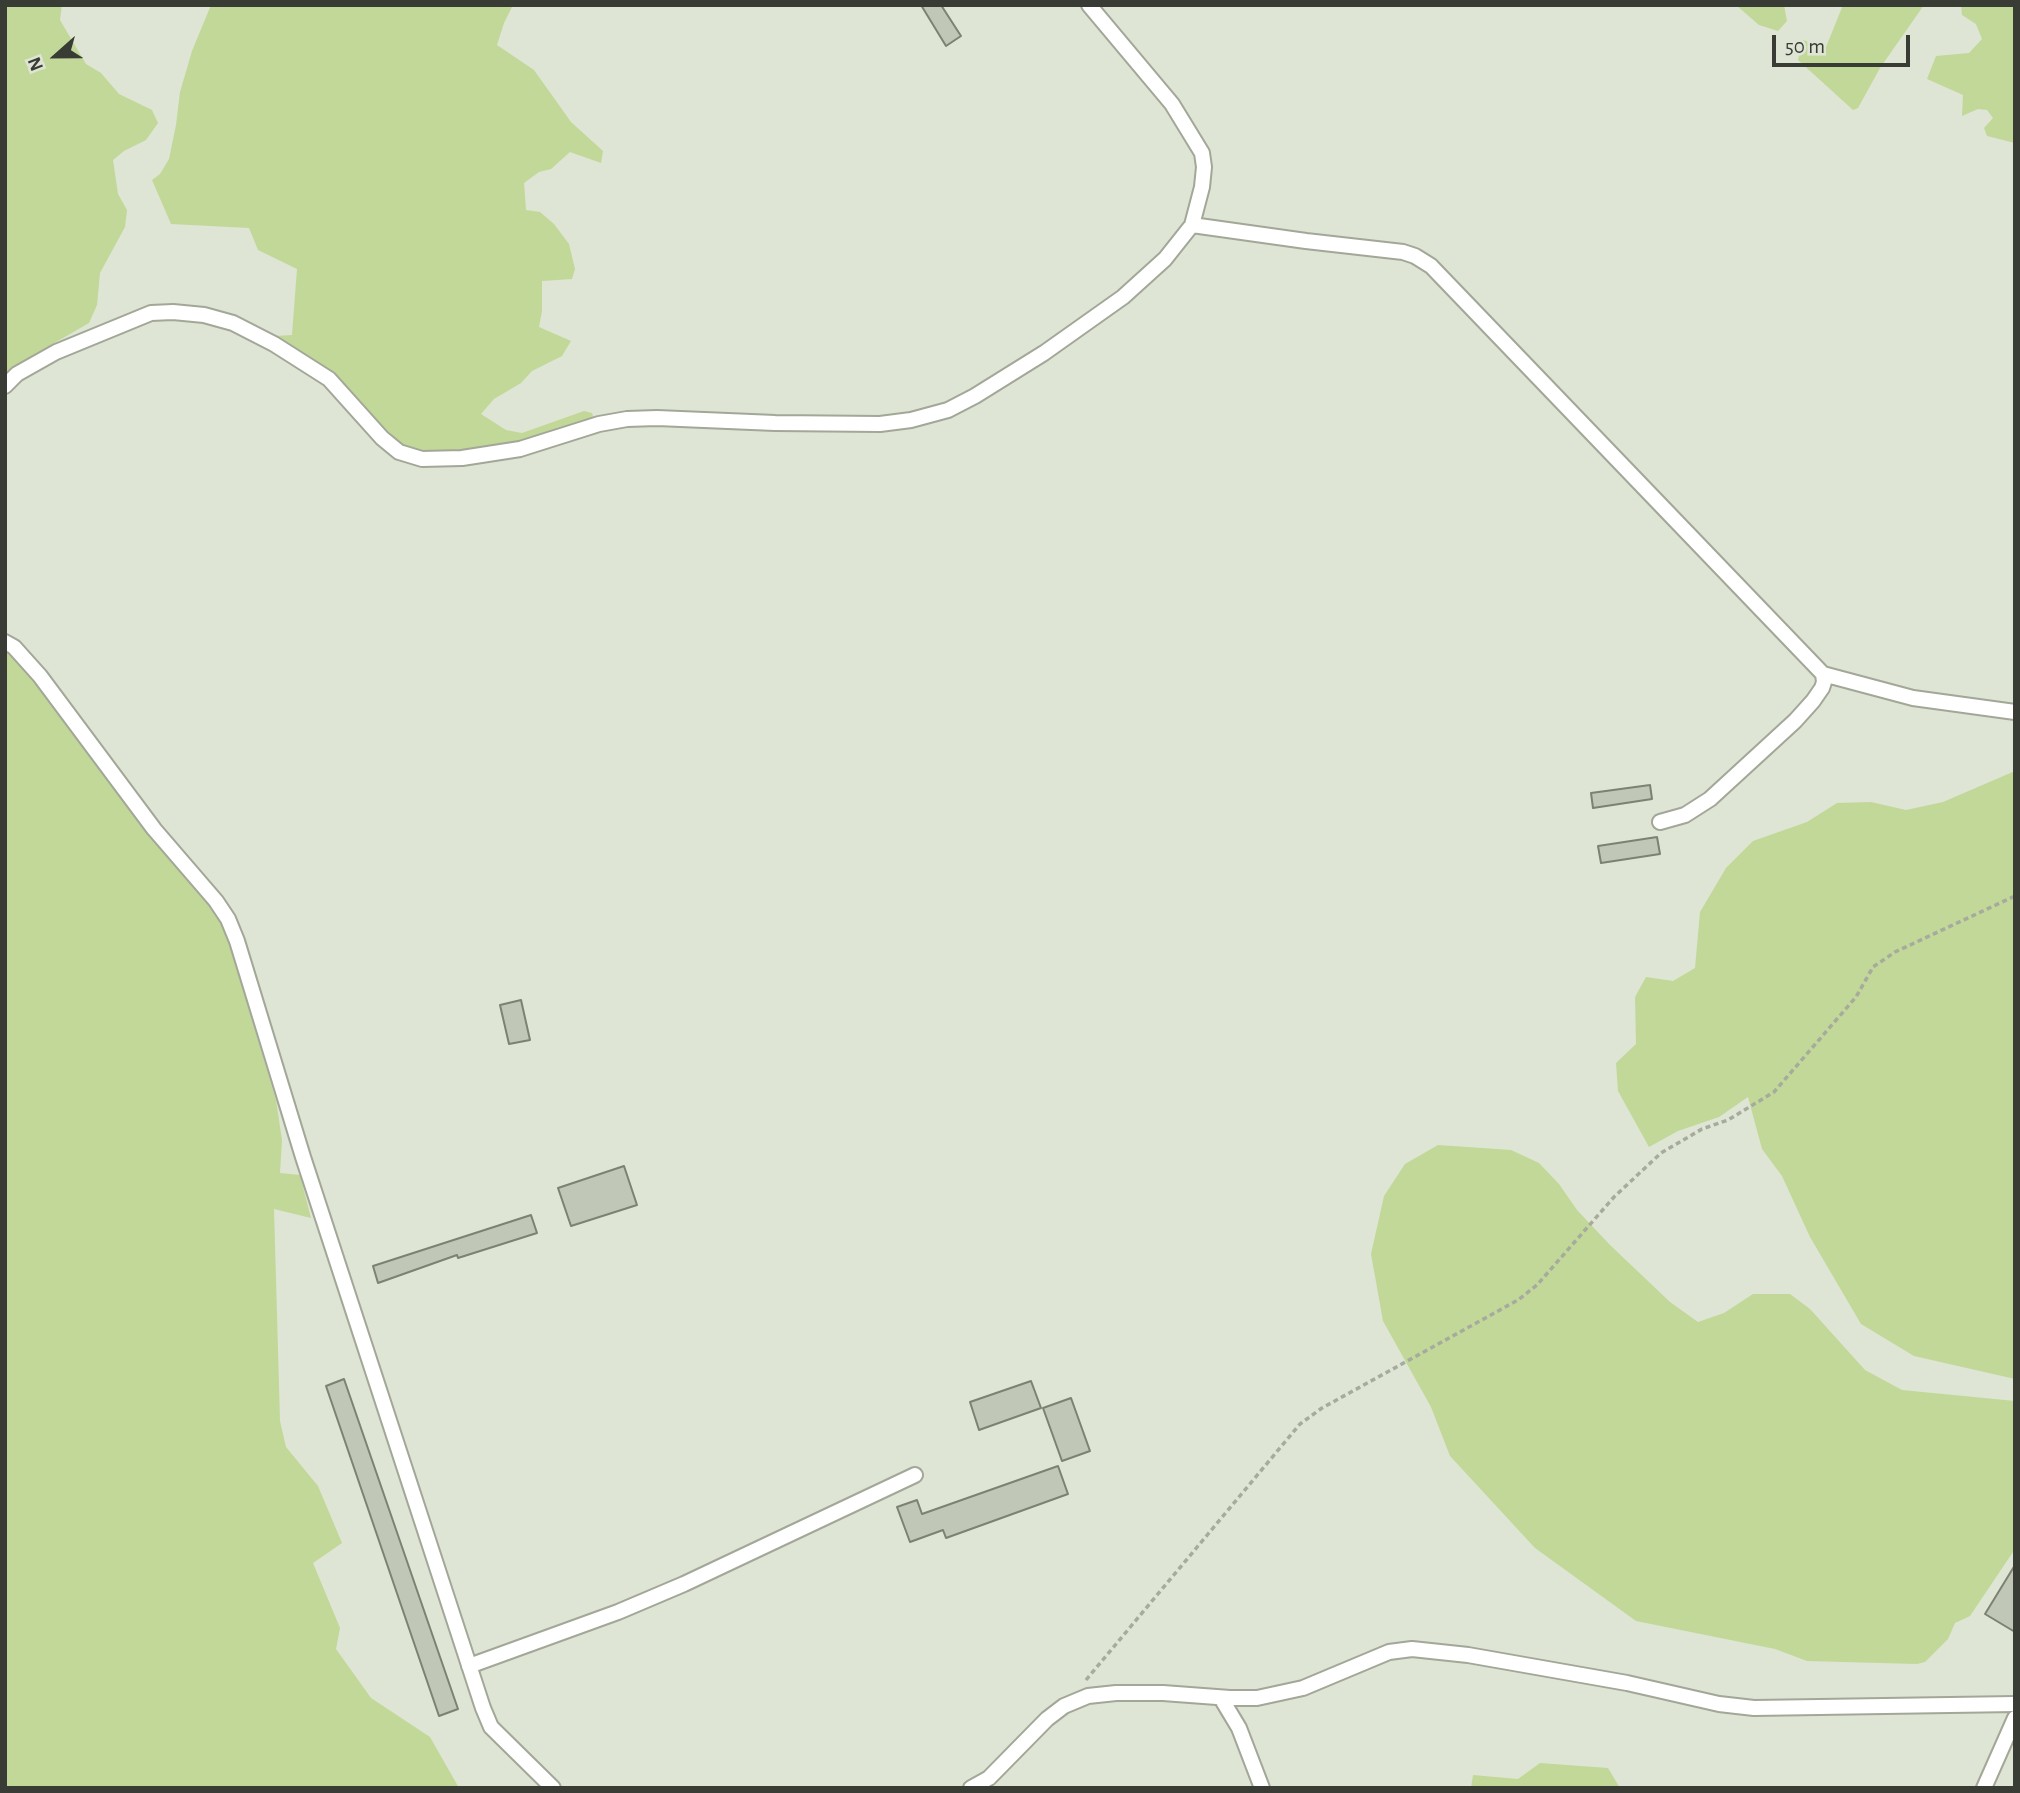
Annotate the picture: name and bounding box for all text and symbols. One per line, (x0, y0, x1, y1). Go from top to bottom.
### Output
north arrow (21, 21, 91, 91)
scale bar (1775, 21, 1913, 65)
text: 50 m (1785, 36, 1825, 57)
text: N (25, 54, 47, 73)

